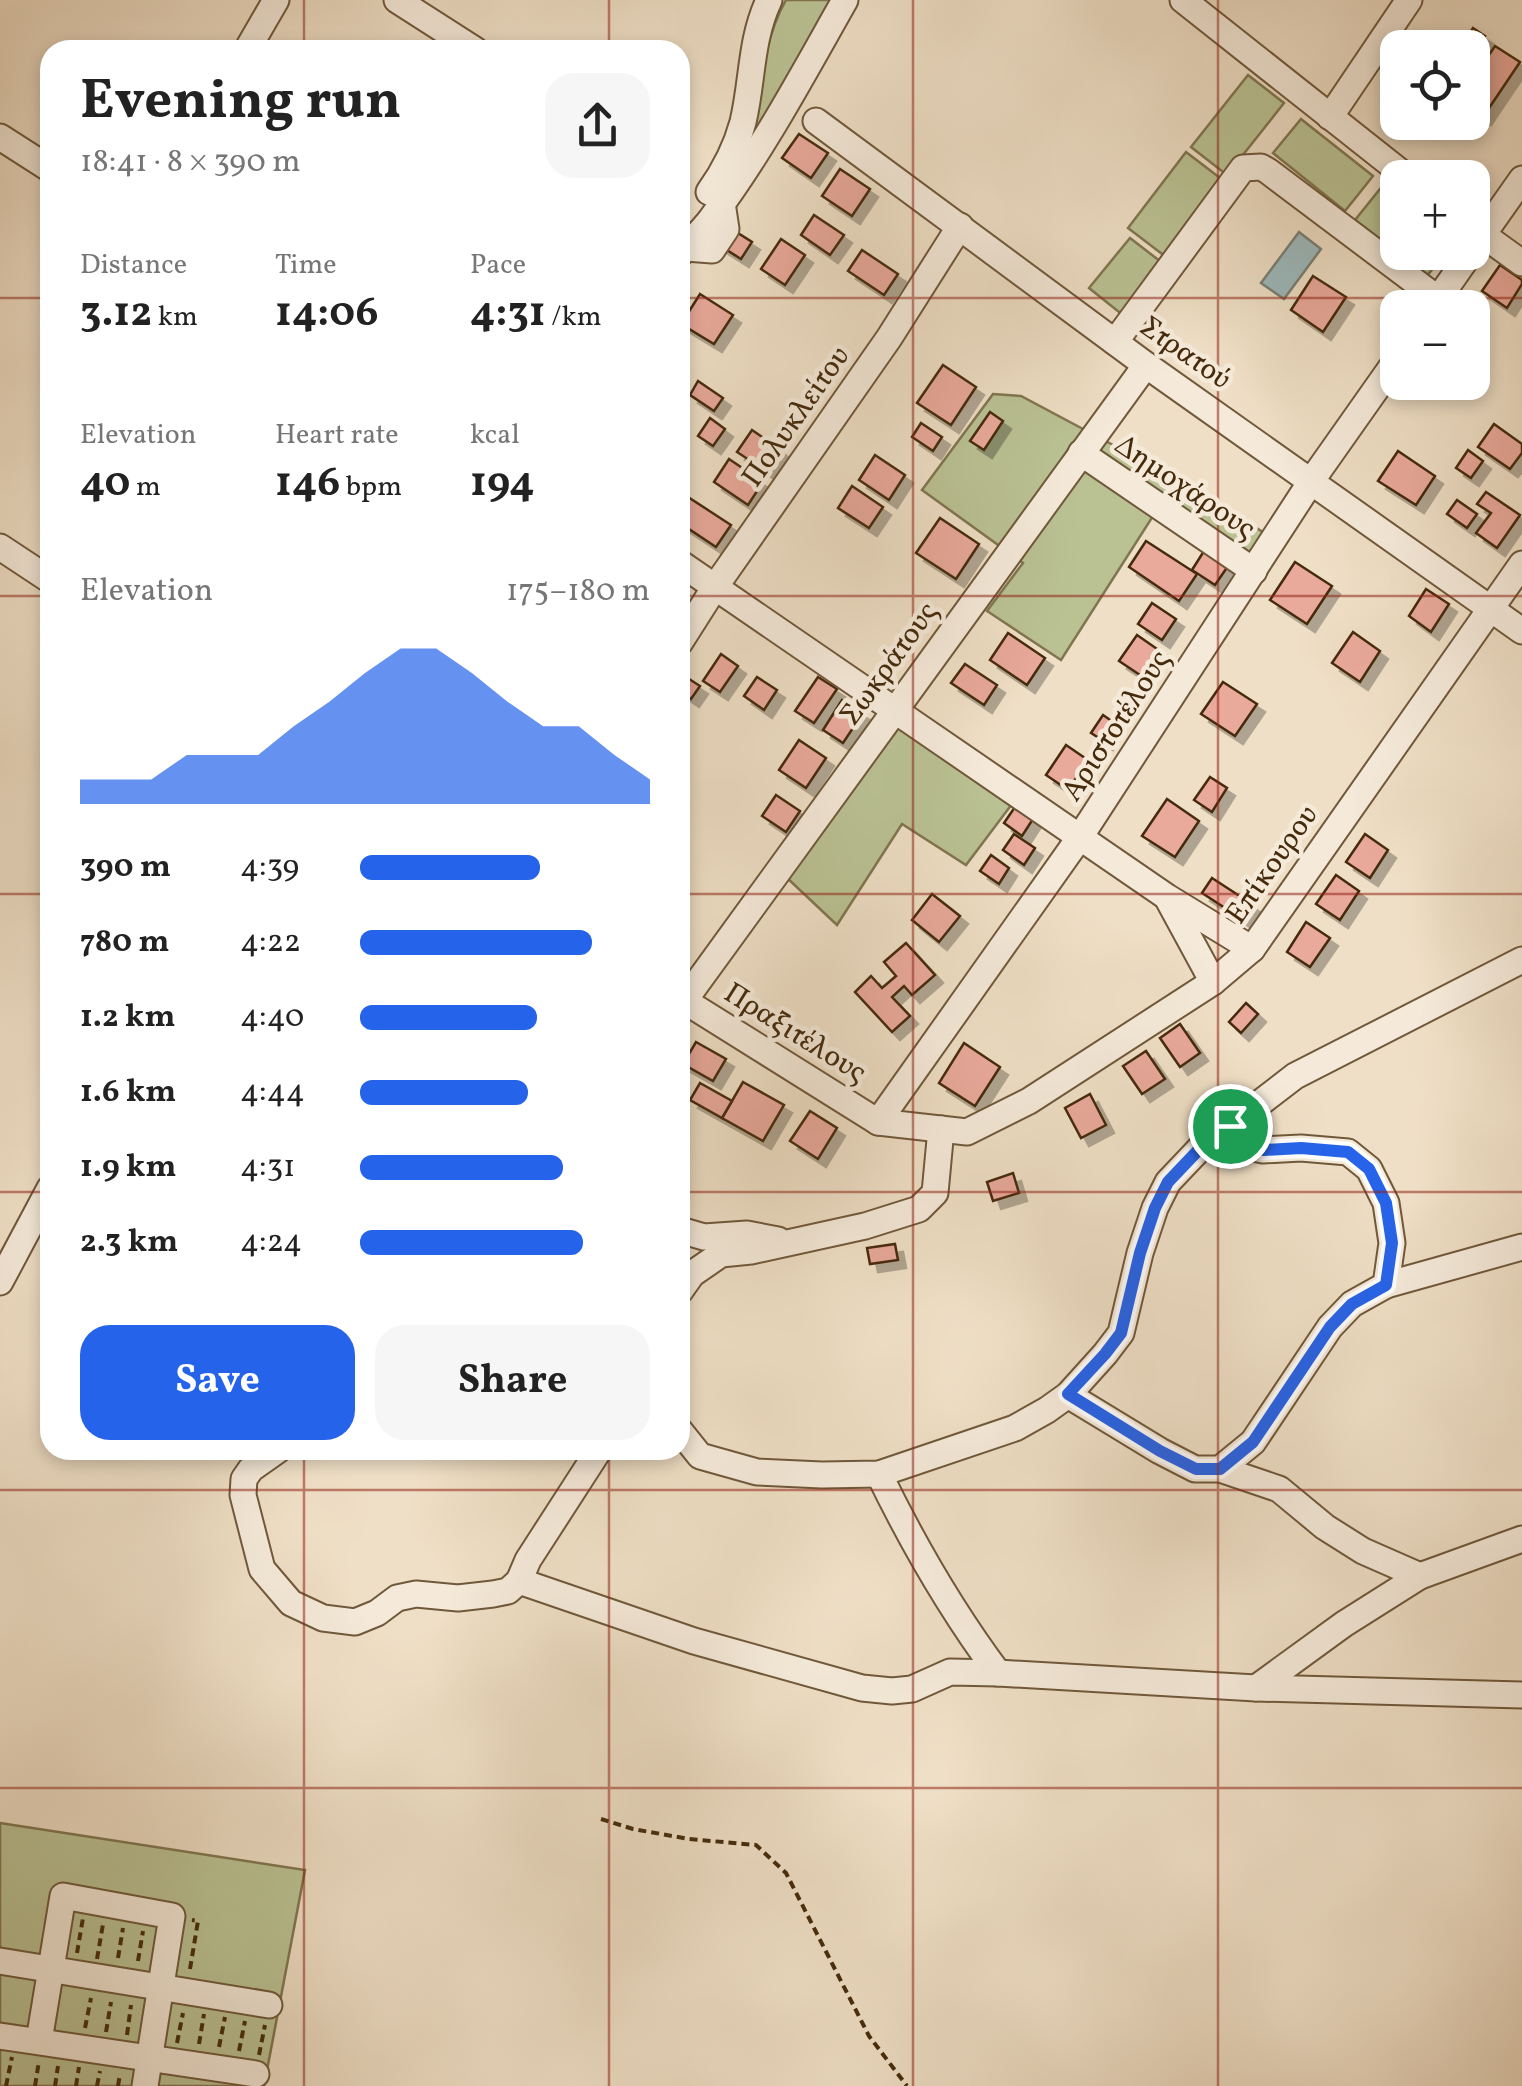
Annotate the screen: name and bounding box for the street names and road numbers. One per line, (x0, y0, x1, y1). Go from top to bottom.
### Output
street label: Στρατού (1131, 307, 1239, 400)
street label: Πολυκλείτου (732, 338, 861, 496)
street label: Δημοχάρους (1106, 425, 1264, 550)
street label: Σωκράτους (830, 594, 949, 735)
street label: Αριστοτέλους (1052, 642, 1181, 810)
street label: Επίκουρου (1216, 797, 1329, 933)
street label: Πραξιτέλους (715, 973, 874, 1094)

